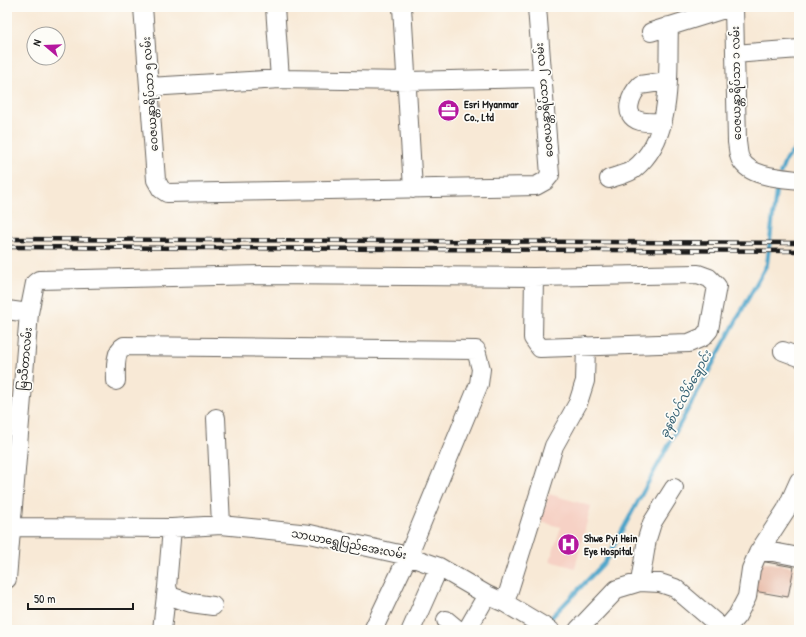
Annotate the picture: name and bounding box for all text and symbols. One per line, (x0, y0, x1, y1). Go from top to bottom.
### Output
north arrow (26, 26, 66, 66)
street label: ဝေဇယန္တာရိပ်သာ ၁ လမ်း (728, 26, 746, 140)
street label: ဝေဇယန္တာရိပ်သာ ၅ လမ်း (139, 36, 163, 152)
text: N (29, 38, 44, 48)
street label: ဝေဇယန္တာရိပ်သာ ၂ လမ်း (532, 42, 558, 158)
office icon: Esri Myanmar Co., Ltd (435, 97, 461, 123)
place label: Esri Myanmar Co., Ltd (464, 97, 520, 124)
street label: မြသီတာလမ်း (15, 327, 37, 391)
water label: ခုနစ်ပင်လိမ်ချောင်း (655, 347, 717, 442)
street label: သာယာရွှေပြည်အေးလမ်း (290, 526, 408, 564)
hospital icon: Shwe Pyi Hein Eye Hospital (555, 531, 581, 557)
place label: Shwe Pyi Hein Eye Hospital (584, 531, 638, 559)
scale bar (28, 585, 133, 611)
text: 50 m (34, 590, 55, 607)

